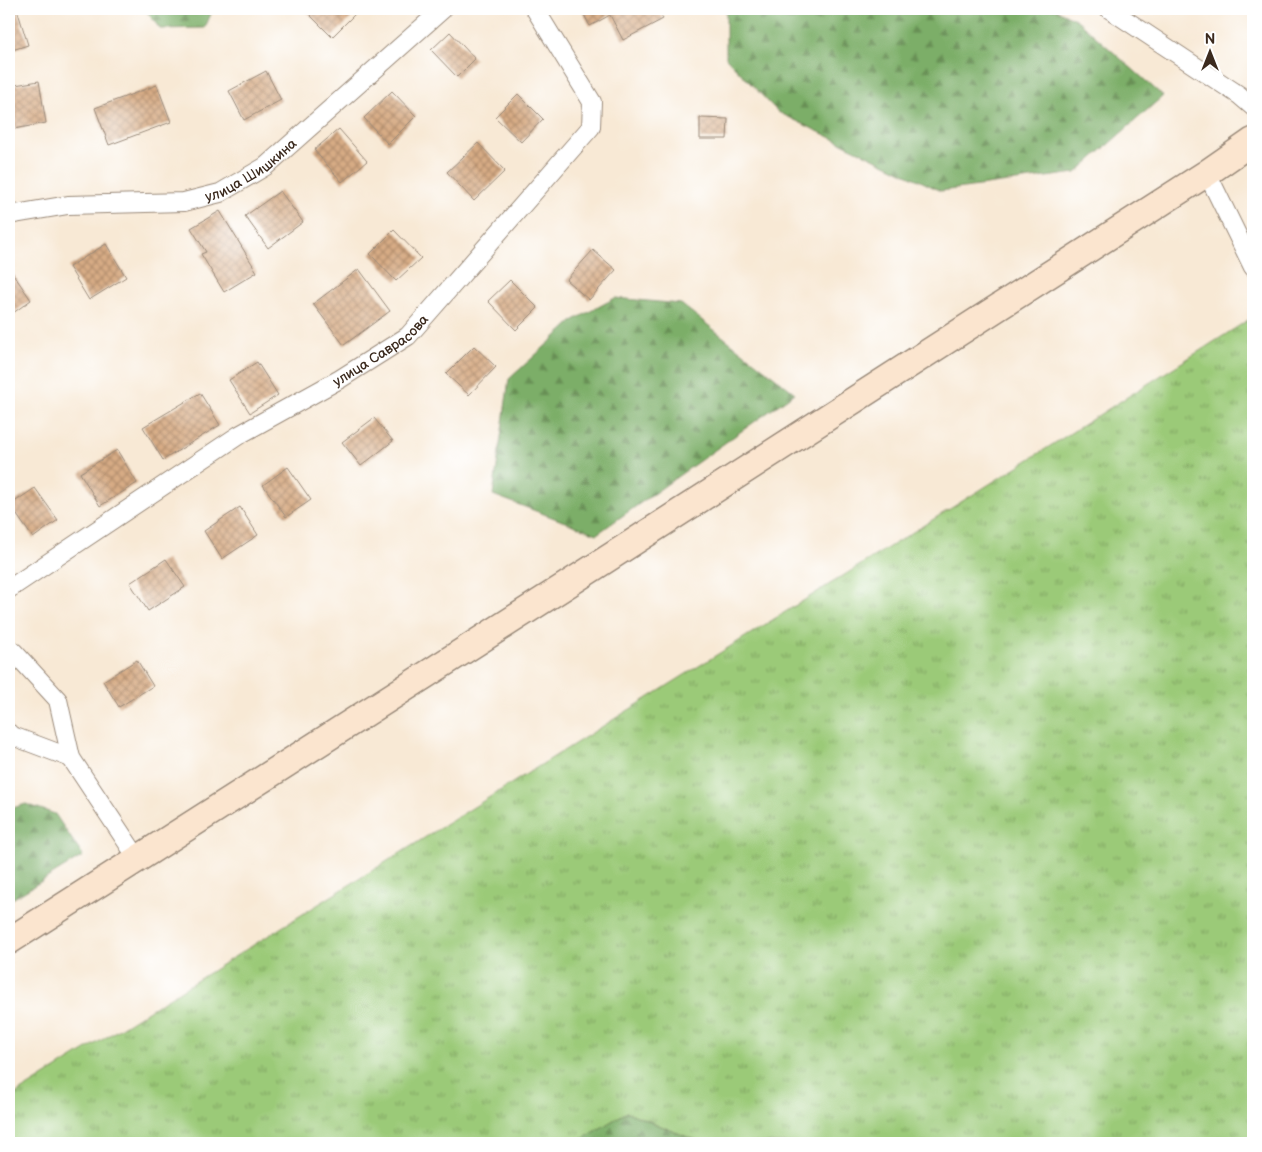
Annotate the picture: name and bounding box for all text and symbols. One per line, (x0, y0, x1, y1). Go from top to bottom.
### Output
north arrow (1184, 28, 1234, 78)
text: N (1205, 31, 1215, 48)
street label: улица Шишкина (203, 134, 300, 205)
street label: улица Саврасова (330, 310, 432, 390)

